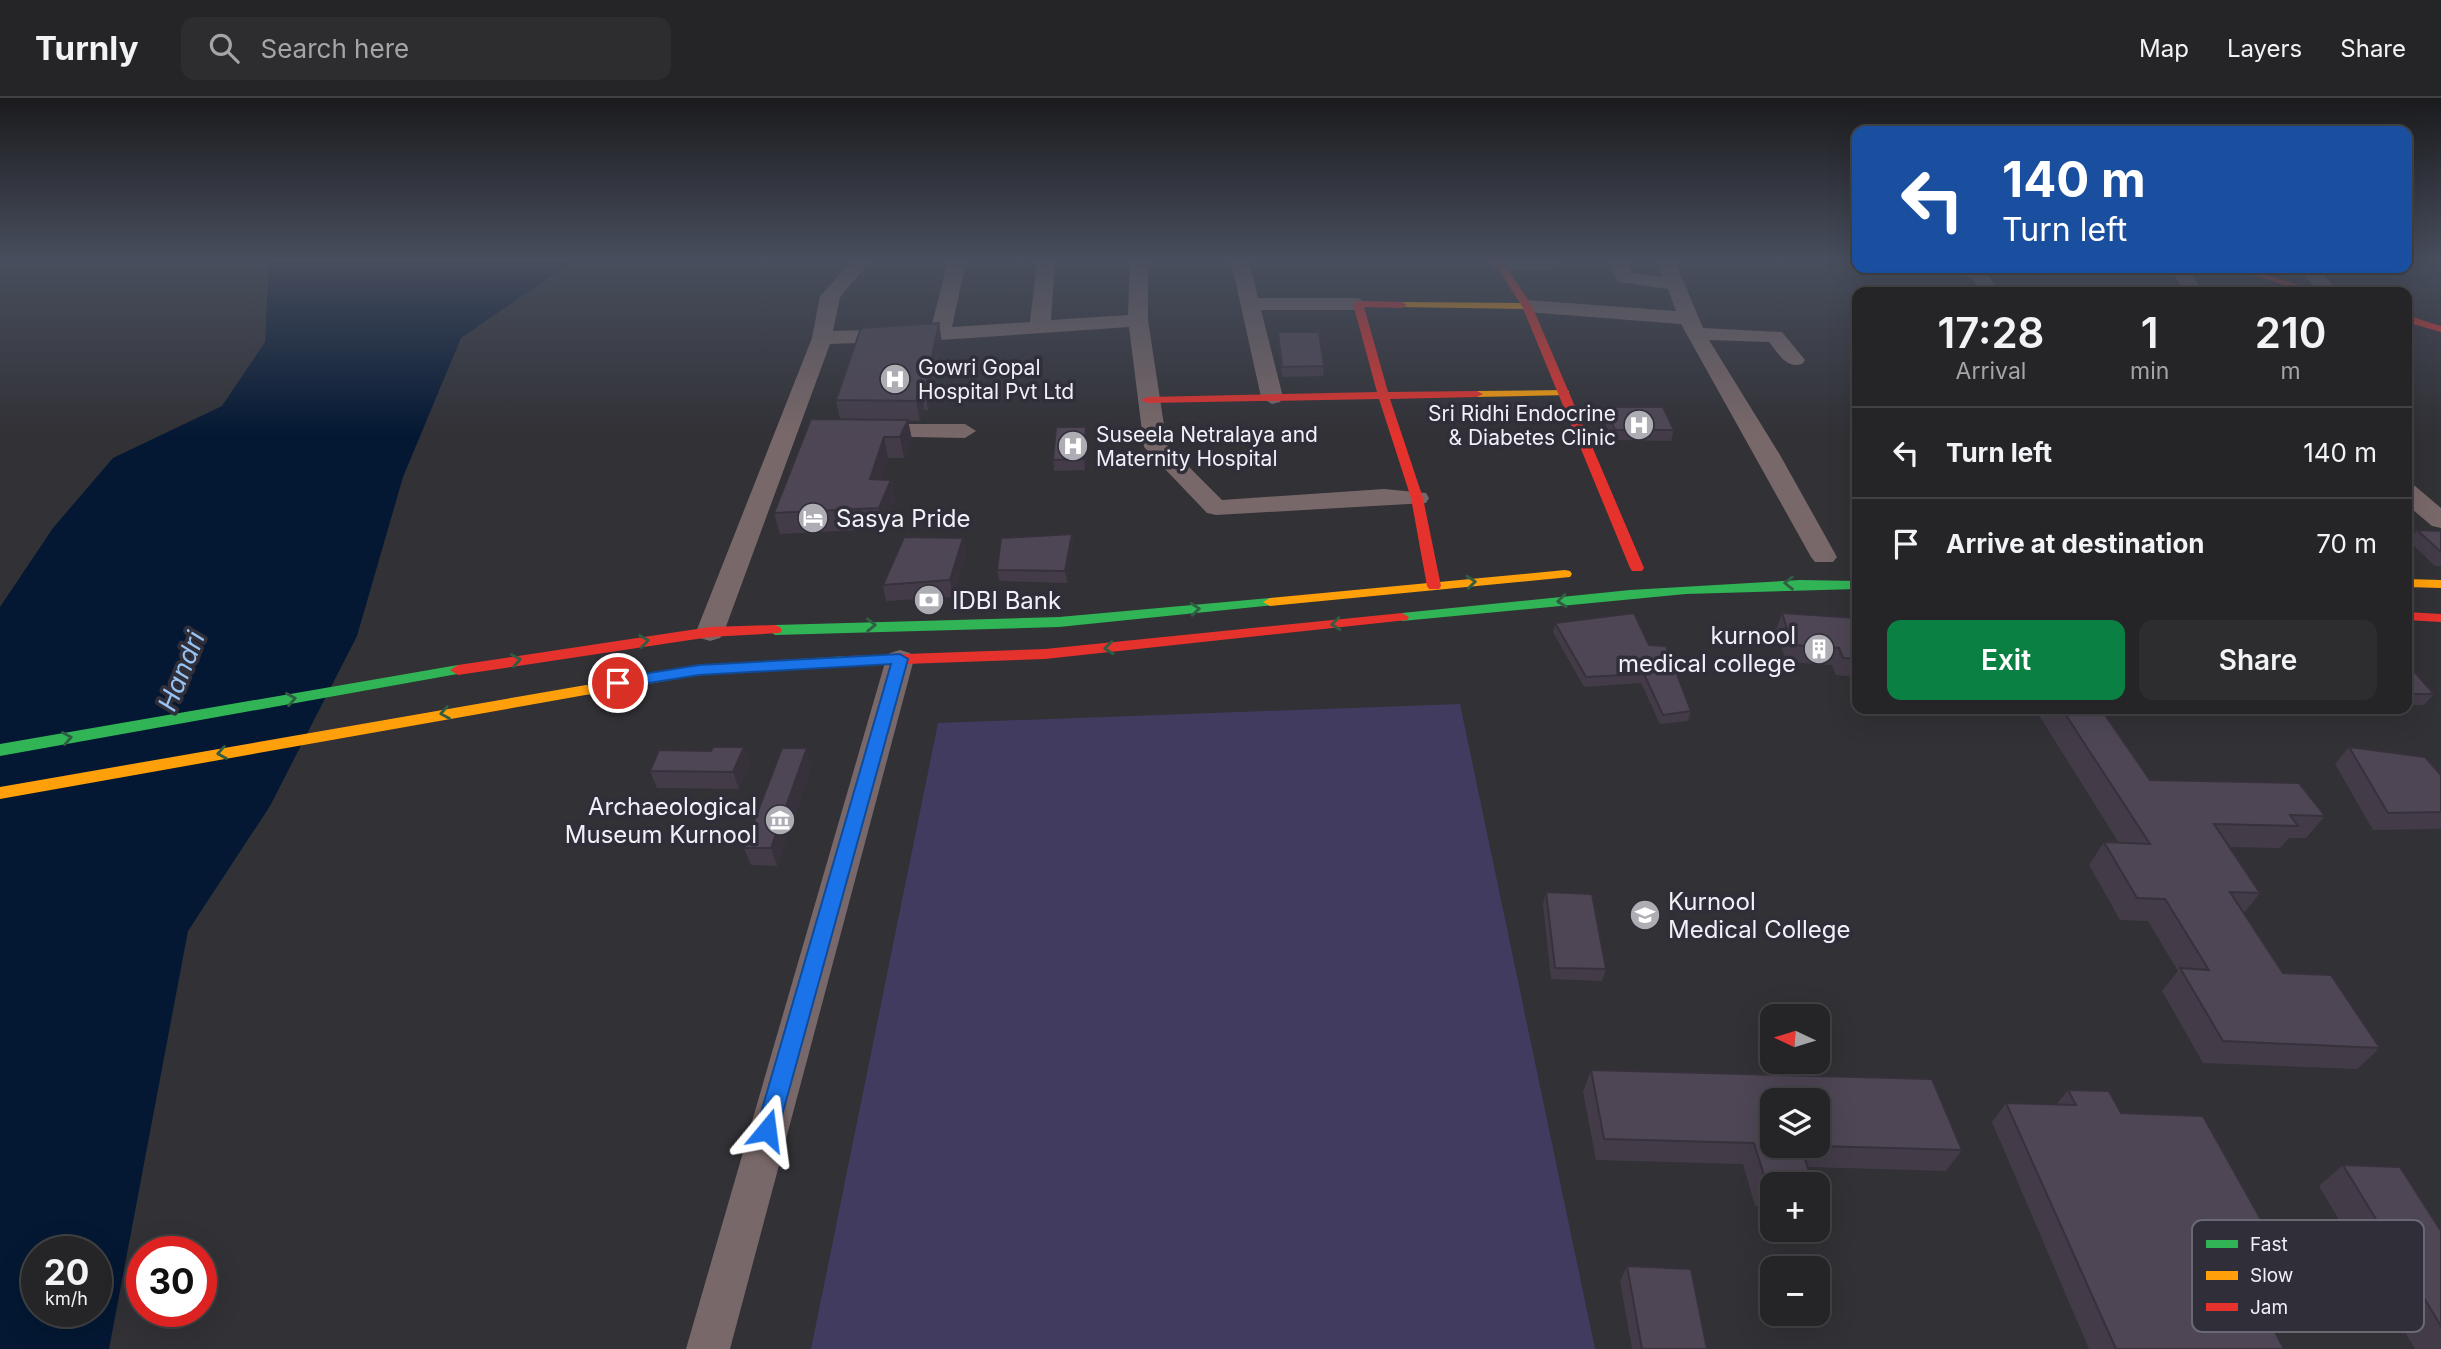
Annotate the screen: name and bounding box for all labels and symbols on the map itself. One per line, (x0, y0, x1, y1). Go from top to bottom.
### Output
place label: Gowri Gopal Hospital Pvt Ltd (918, 355, 1074, 404)
hospital icon: Gowri Gopal Hospital Pvt Ltd (878, 362, 912, 396)
place label: Sri Ridhi Endocrine & Diabetes Clinic (1428, 401, 1616, 450)
hospital icon: Sri Ridhi Endocrine & Diabetes Clinic (1622, 408, 1656, 442)
place label: Suseela Netralaya and Maternity Hospital (1096, 422, 1318, 471)
hospital icon: Suseela Netralaya and Maternity Hospital (1056, 429, 1090, 463)
hotel icon: Sasya Pride (796, 501, 830, 535)
place label: Sasya Pride (836, 504, 970, 533)
one-way arrow (1465, 575, 1477, 590)
one-way arrow (1783, 575, 1793, 591)
bank icon: IDBI Bank (912, 583, 946, 617)
place label: IDBI Bank (952, 586, 1061, 615)
one-way arrow (1556, 593, 1567, 608)
one-way arrow (1190, 601, 1201, 616)
one-way arrow (1330, 616, 1341, 631)
one-way arrow (865, 618, 876, 633)
place label: kurnool medical college (1618, 621, 1796, 678)
water label: Handri (151, 626, 211, 715)
building icon: kurnool medical college (1802, 632, 1836, 666)
one-way arrow (638, 634, 650, 649)
one-way arrow (1103, 640, 1115, 655)
one-way arrow (510, 653, 521, 668)
pin (588, 653, 648, 713)
one-way arrow (285, 692, 297, 707)
one-way arrow (439, 705, 451, 720)
one-way arrow (61, 731, 73, 746)
one-way arrow (216, 745, 227, 760)
place label: Archaeological Museum Kurnool (565, 792, 757, 849)
museum icon: Archaeological Museum Kurnool (763, 803, 797, 837)
place label: Kurnool Medical College (1668, 887, 1850, 944)
school or university icon: Kurnool Medical College (1628, 898, 1662, 932)
north arrow (1760, 1004, 1830, 1074)
position arrow (730, 1093, 804, 1167)
legend (2192, 1220, 2424, 1332)
text: Fast (2250, 1233, 2288, 1256)
speed limit sign: 30 (126, 1236, 217, 1327)
text: Slow (2250, 1264, 2293, 1287)
text: Jam (2250, 1296, 2288, 1319)

